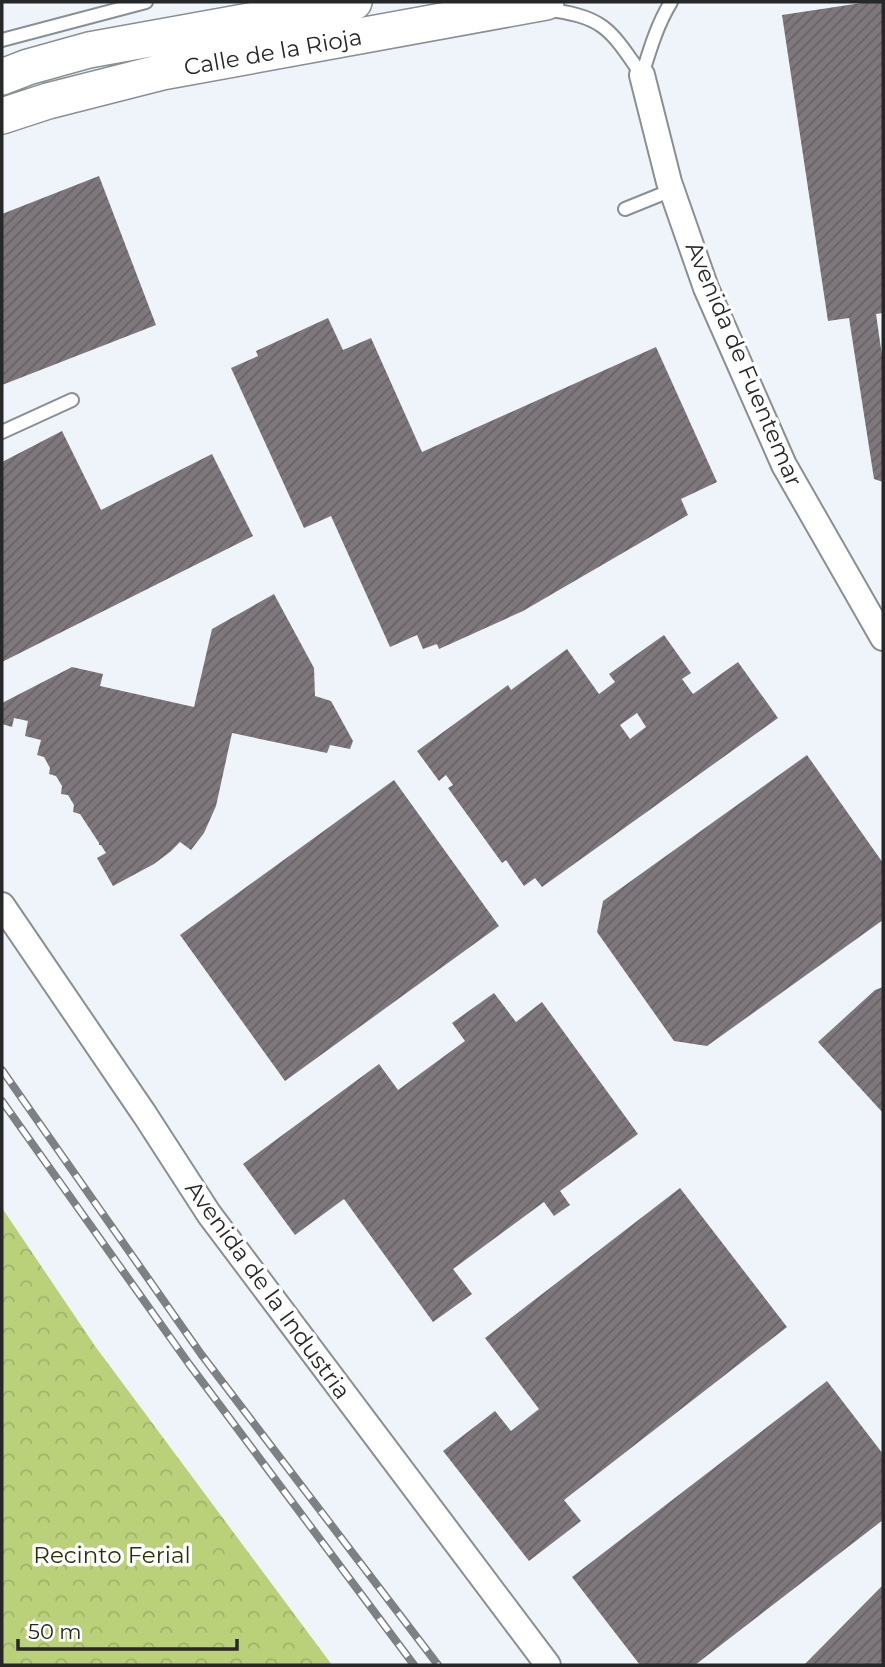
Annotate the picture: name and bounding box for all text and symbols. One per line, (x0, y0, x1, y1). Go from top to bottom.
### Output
street label: Calle de la Rioja (182, 23, 364, 81)
street label: Avenida de Fuentemar (680, 237, 808, 491)
street label: Avenida de la Industria (179, 1175, 357, 1405)
park label: Recinto Ferial (33, 1541, 191, 1569)
scale bar (18, 1608, 236, 1652)
text: 50 m (28, 1619, 82, 1644)

